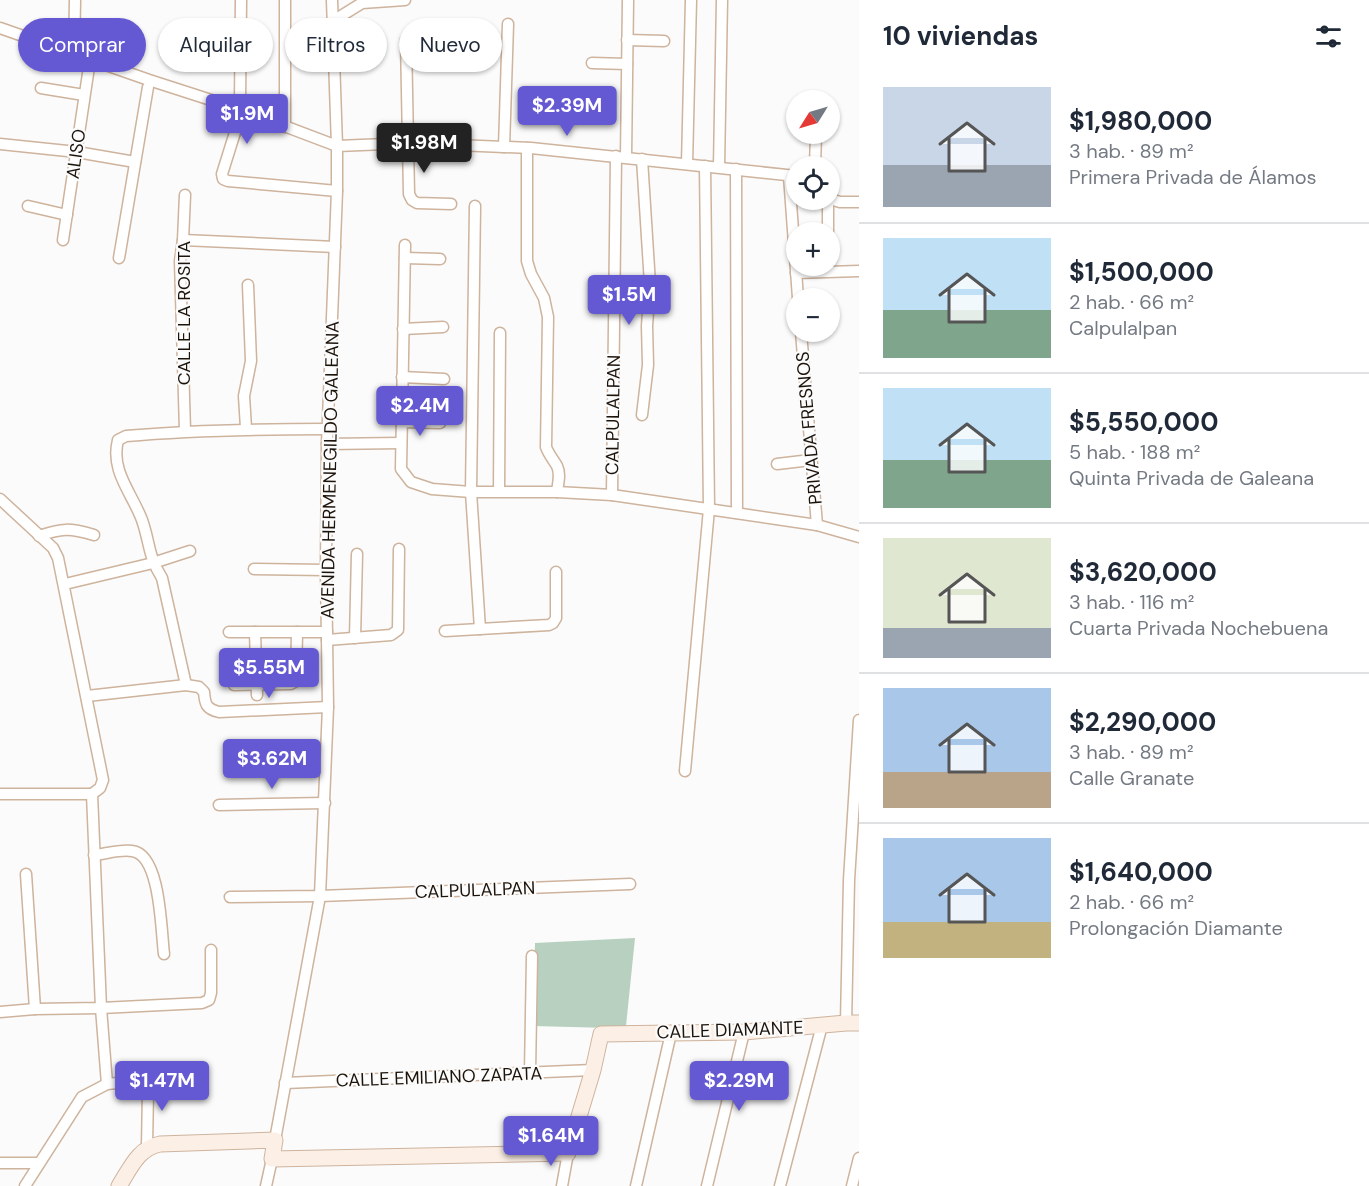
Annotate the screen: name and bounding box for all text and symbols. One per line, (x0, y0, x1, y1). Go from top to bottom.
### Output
chip: Comprar (18, 18, 146, 72)
chip: Alquilar (158, 18, 273, 72)
chip: Filtros (285, 18, 387, 72)
chip: Nuevo (399, 18, 502, 72)
text: 10 viviendas (883, 19, 1038, 53)
icon: filters (1312, 20, 1345, 53)
pin: $2.39M (518, 86, 616, 137)
north arrow (786, 90, 840, 144)
map controls (786, 90, 840, 342)
text: $2.39M (532, 92, 602, 118)
pin: $1.9M (205, 94, 289, 145)
text: $1.9M (220, 100, 274, 126)
text: $1,980,000 (1069, 104, 1212, 138)
icon: home (931, 111, 1003, 183)
pin: $1.98M (375, 123, 473, 174)
street label: ALISO (61, 127, 91, 180)
text: $1.98M (391, 129, 457, 155)
text: 3 hab. · 89 m² (1069, 138, 1193, 164)
button: locate (786, 156, 840, 210)
text: Primera Privada de Álamos (1069, 164, 1317, 190)
button: + (786, 222, 840, 276)
street label: CALLE LA ROSITA (172, 241, 196, 385)
text: $1,500,000 (1069, 255, 1214, 289)
icon: home (931, 262, 1003, 334)
pin: $1.5M (587, 275, 671, 326)
text: $1.5M (602, 281, 656, 307)
button: − (786, 288, 840, 342)
text: 2 hab. · 66 m² (1069, 289, 1194, 315)
text: Calpulalpan (1069, 315, 1177, 341)
street label: AVENIDA HERMENEGILDO GALEANA (315, 321, 345, 619)
street label: PRIVADA FRESNOS (790, 350, 828, 506)
street label: CALPULALPAN (600, 355, 626, 475)
pin: $2.4M (378, 386, 462, 437)
text: $2.4M (390, 392, 450, 418)
text: $5,550,000 (1069, 405, 1218, 439)
icon: home (931, 412, 1003, 484)
text: 5 hab. · 188 m² (1069, 439, 1200, 465)
text: Quinta Privada de Galeana (1069, 465, 1314, 491)
text: $3,620,000 (1069, 555, 1217, 589)
icon: home (931, 562, 1003, 634)
text: 3 hab. · 116 m² (1069, 589, 1194, 615)
text: Cuarta Privada Nochebuena (1069, 615, 1328, 641)
pin: $5.55M (220, 648, 318, 699)
text: $5.55M (233, 654, 305, 680)
text: $2,290,000 (1069, 705, 1216, 739)
icon: home (931, 712, 1003, 784)
pin: $3.62M (223, 739, 321, 790)
text: 3 hab. · 89 m² (1069, 739, 1193, 765)
text: $3.62M (237, 745, 307, 771)
text: Calle Granate (1069, 765, 1194, 791)
text: $1,640,000 (1069, 855, 1213, 889)
icon: home (931, 862, 1003, 934)
street label: CALPULALPAN (414, 876, 536, 904)
text: 2 hab. · 66 m² (1069, 889, 1194, 915)
text: Prolongación Diamante (1069, 915, 1283, 941)
street label: CALLE DIAMANTE (656, 1015, 804, 1045)
pin: $1.47M (113, 1061, 211, 1112)
street label: CALLE EMILIANO ZAPATA (335, 1061, 543, 1093)
pin: $2.29M (690, 1061, 788, 1112)
text: $1.47M (129, 1067, 195, 1093)
text: $2.29M (704, 1067, 774, 1093)
pin: $1.64M (502, 1116, 600, 1167)
text: $1.64M (517, 1122, 585, 1148)

